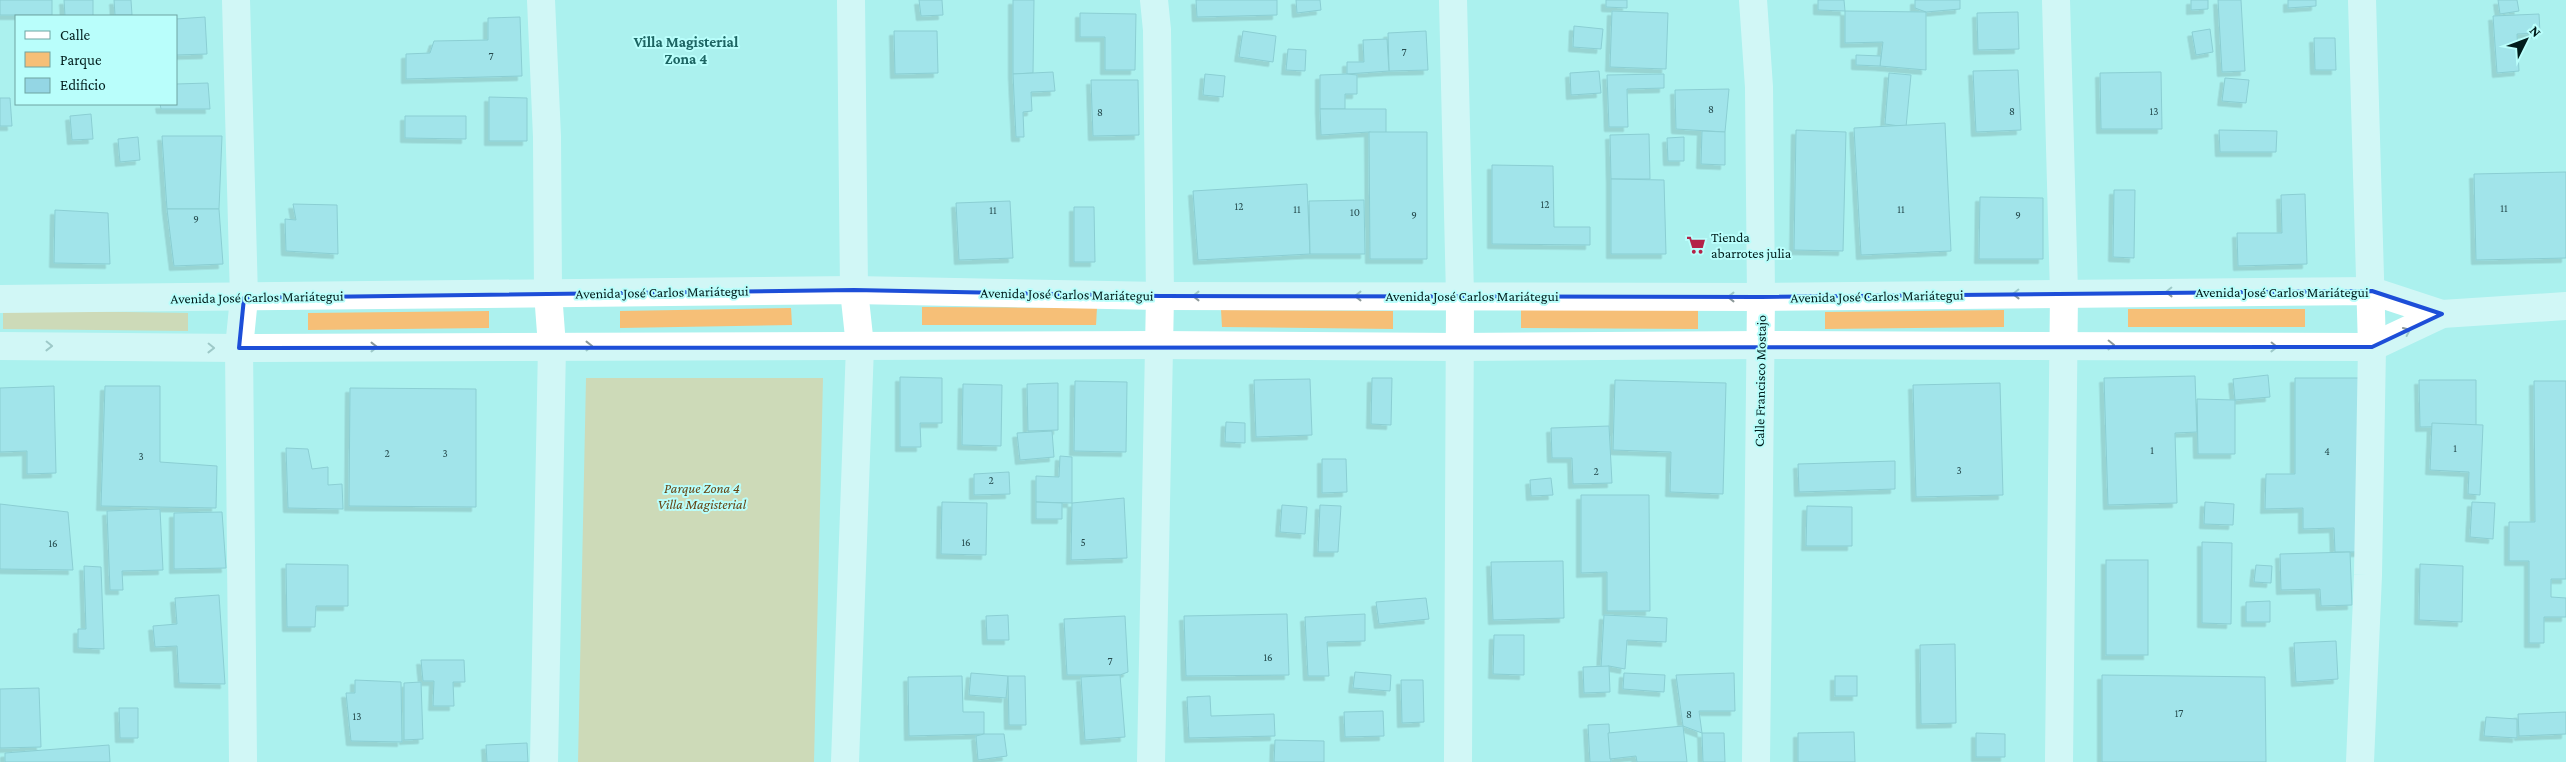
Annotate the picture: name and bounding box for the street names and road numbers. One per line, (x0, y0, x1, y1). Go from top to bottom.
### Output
street label: Avenida José Carlos Mariátegui (575, 282, 749, 302)
street label: Avenida José Carlos Mariátegui (980, 284, 1154, 304)
street label: Avenida José Carlos Mariátegui (2195, 284, 2369, 300)
street label: Avenida José Carlos Mariátegui (1790, 286, 1964, 306)
street label: Avenida José Carlos Mariátegui (170, 287, 344, 307)
street label: Avenida José Carlos Mariátegui (1385, 288, 1559, 304)
street label: Calle Francisco Mostajo (1751, 315, 1770, 447)

